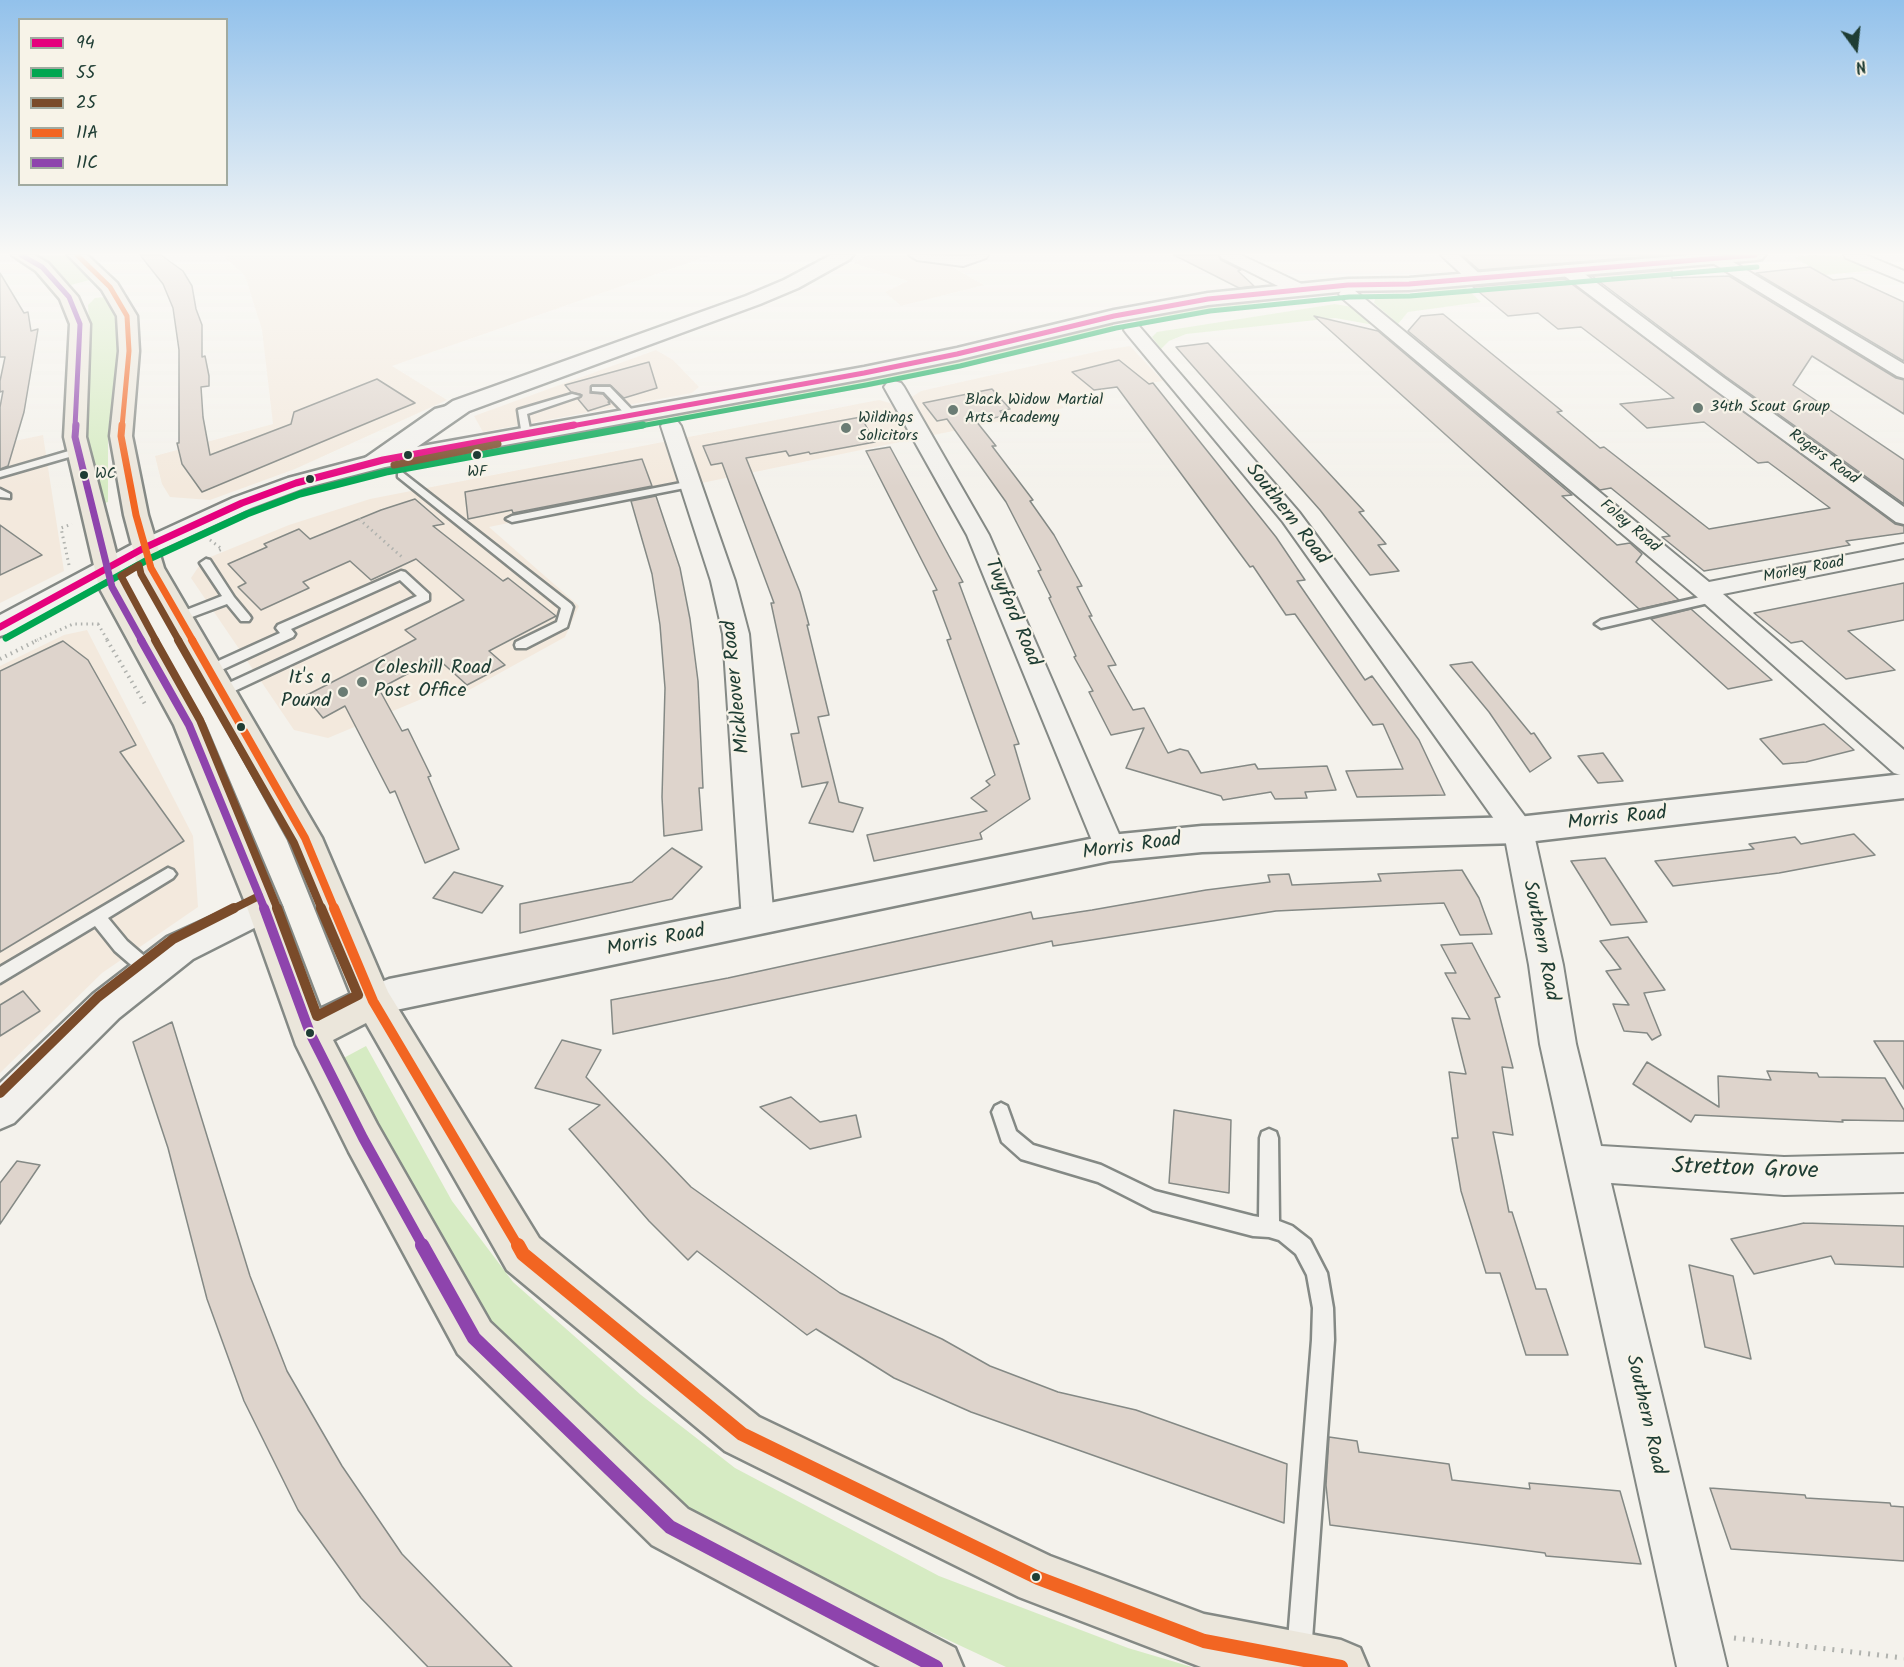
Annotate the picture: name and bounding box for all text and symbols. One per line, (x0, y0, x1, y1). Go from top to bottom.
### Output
legend (18, 18, 228, 186)
north arrow (1826, 18, 1886, 78)
text: 94 (76, 29, 95, 58)
text: N (1853, 52, 1869, 79)
text: 55 (76, 59, 95, 88)
text: 25 (76, 89, 96, 118)
text: 11A (76, 119, 98, 148)
text: 11C (76, 149, 98, 178)
place label: Black Widow Martial Arts Academy (965, 391, 1103, 429)
place label: 34th Scout Group (1710, 398, 1830, 418)
marker: 34th Scout Group (1691, 401, 1705, 415)
marker: Black Widow Martial Arts Academy (946, 403, 960, 417)
place label: Wildings Solicitors (858, 409, 918, 447)
marker: Wildings Solicitors (839, 421, 853, 435)
street label: Rogers Road (1784, 426, 1862, 490)
unlabelled marker (402, 449, 414, 461)
marker: WF (471, 449, 483, 461)
street label: Southern Road (1239, 459, 1333, 571)
place label: WF (467, 464, 487, 482)
place label: WC (95, 466, 116, 484)
marker: WC (78, 469, 90, 481)
unlabelled marker (304, 473, 316, 485)
street label: Foley Road (1595, 496, 1663, 558)
street label: Morley Road (1762, 554, 1846, 588)
street label: Twyford Road (978, 555, 1044, 671)
street label: Mickleover Road (719, 619, 757, 755)
place label: Coleshill Road Post Office (374, 658, 491, 705)
place label: It's a Pound (281, 668, 331, 715)
marker: Coleshill Road Post Office (355, 675, 369, 689)
marker: It's a Pound (336, 685, 350, 699)
unlabelled marker (235, 721, 247, 733)
street label: Morris Road (1566, 803, 1668, 837)
street label: Morris Road (1081, 829, 1183, 867)
street label: Southern Road (1516, 879, 1562, 1003)
street label: Morris Road (605, 921, 707, 963)
unlabelled marker (304, 1027, 316, 1039)
street label: Stretton Grove (1671, 1154, 1819, 1188)
street label: Southern Road (1619, 1353, 1669, 1477)
unlabelled marker (1030, 1571, 1042, 1583)

